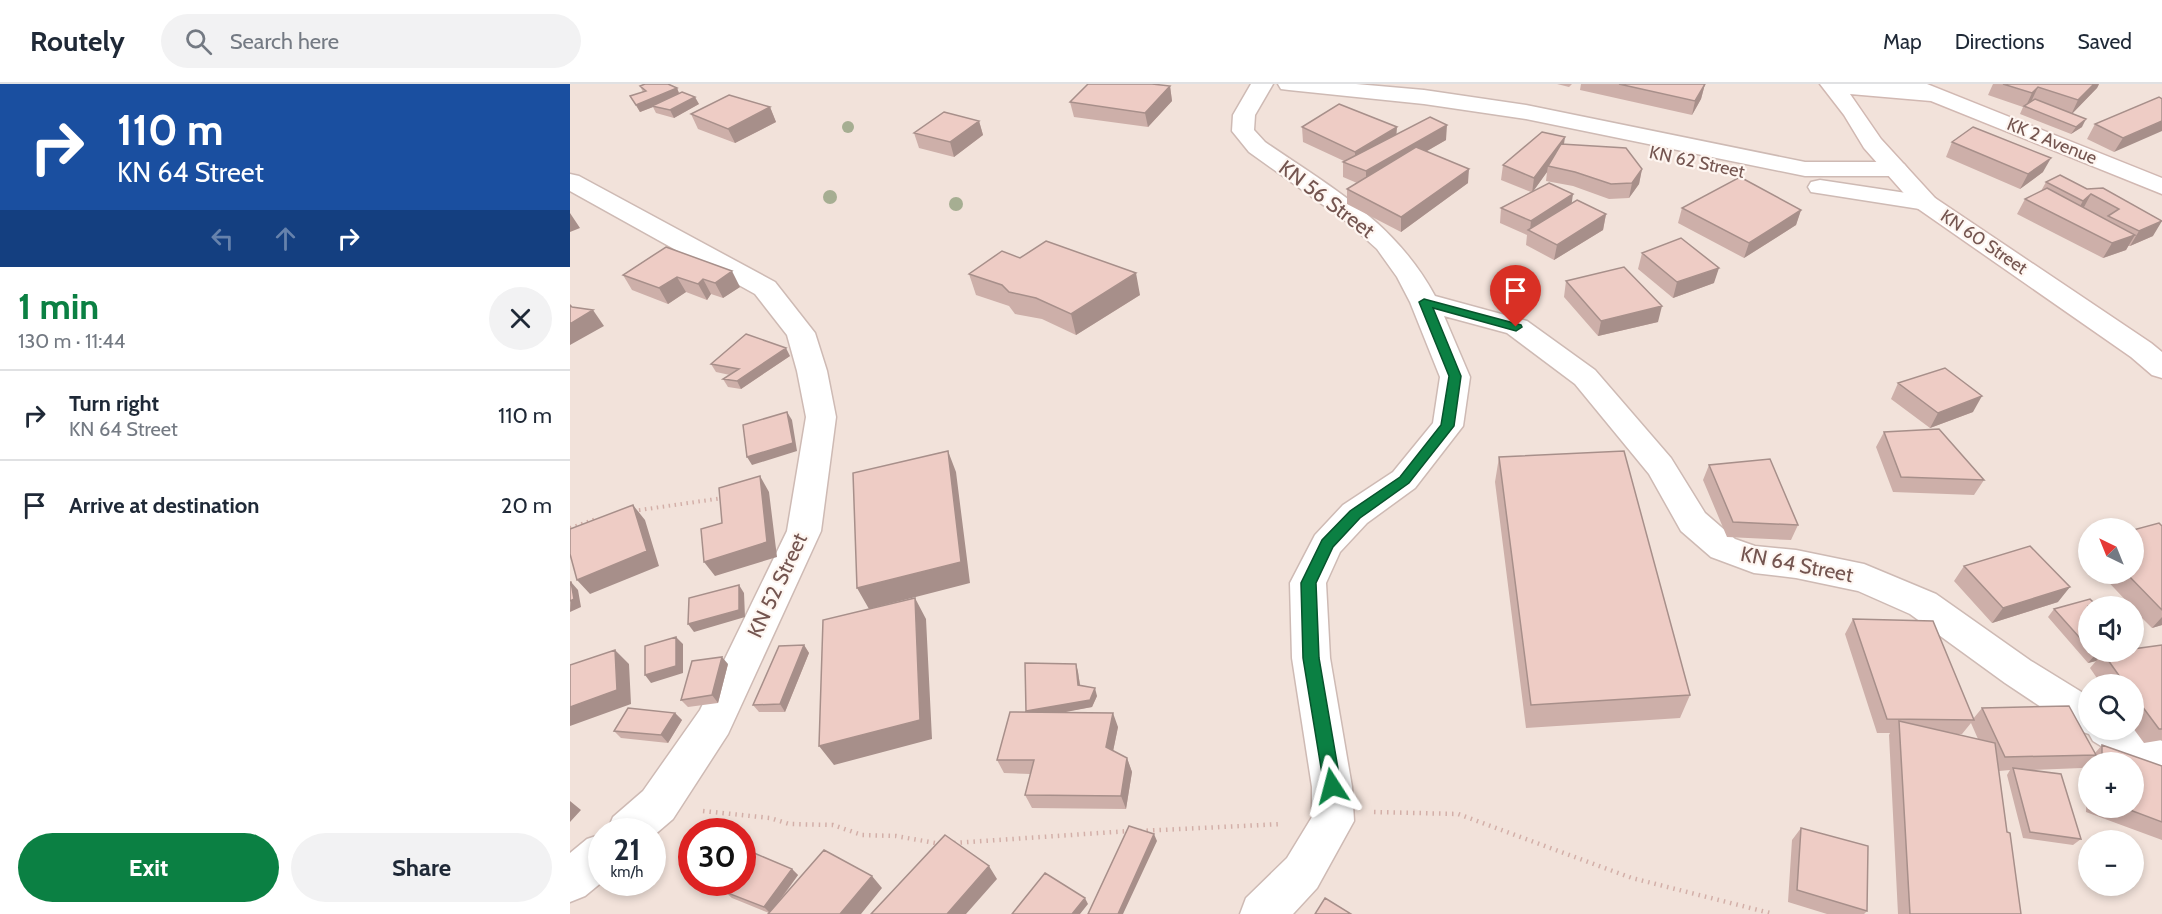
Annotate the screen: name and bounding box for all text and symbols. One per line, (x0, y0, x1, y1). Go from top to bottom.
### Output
search box (161, 14, 581, 68)
text: Routely (30, 24, 125, 58)
icon: search (182, 25, 215, 58)
text: Search here (230, 28, 339, 55)
text: Map (1883, 29, 1922, 54)
text: Directions (1955, 29, 2044, 54)
text: Saved (2077, 29, 2132, 54)
text: 110 m (117, 104, 224, 156)
icon: right (18, 108, 96, 186)
street label: KK 2 Avenue (2004, 113, 2100, 169)
street label: KN 62 Street (1647, 141, 1747, 183)
street label: KN 56 Street (1274, 155, 1380, 243)
text: KN 64 Street (117, 156, 264, 189)
street label: KN 60 Street (1936, 205, 2032, 279)
icon: left (206, 222, 239, 255)
icon: ahead (269, 222, 302, 255)
icon: right (332, 222, 365, 255)
pin (1490, 265, 1541, 327)
icon: arrive (1499, 274, 1532, 307)
text: 1 min (18, 284, 99, 328)
button: close (489, 287, 552, 350)
text: 130 m · 11:44 (18, 329, 125, 353)
text: Turn right (69, 390, 159, 417)
icon: right (18, 399, 51, 432)
text: 110 m (498, 402, 552, 429)
text: KN 64 Street (69, 417, 178, 441)
icon: arrive (18, 489, 51, 522)
text: Arrive at destination (69, 492, 259, 519)
text: 20 m (501, 492, 552, 519)
north arrow (2078, 518, 2144, 584)
map controls (2078, 518, 2144, 896)
street label: KN 52 Street (742, 529, 812, 641)
street label: KN 64 Street (1739, 541, 1855, 587)
button: sound (2078, 596, 2144, 662)
button: search (2078, 674, 2144, 740)
button: + (2078, 752, 2144, 818)
position arrow (1300, 754, 1364, 818)
speed limit sign: 30 (678, 818, 756, 896)
button: − (2078, 830, 2144, 896)
text: 21 (614, 831, 640, 868)
button: Exit (18, 833, 279, 902)
button: Share (291, 833, 552, 902)
text: km/h (611, 863, 643, 881)

